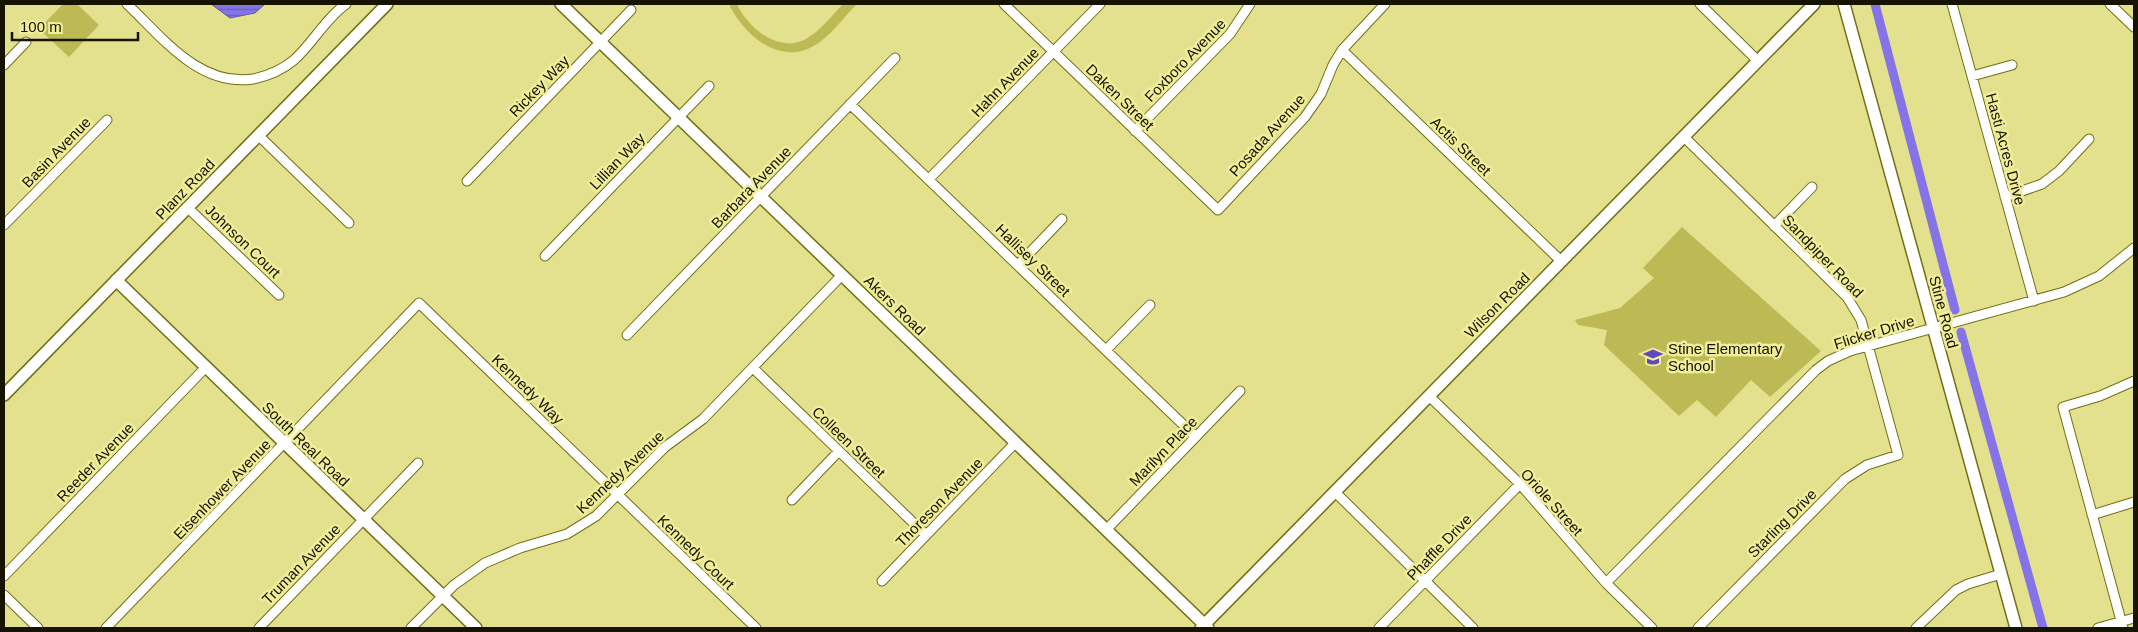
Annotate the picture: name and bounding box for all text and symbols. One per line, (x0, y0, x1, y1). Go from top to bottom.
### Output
scale bar (12, 10, 139, 42)
street label: Foxboro Avenue (1141, 15, 1229, 105)
text: 100 m (20, 18, 62, 35)
street label: Hahn Avenue (968, 44, 1042, 120)
street label: Rickey Way (506, 51, 573, 120)
street label: Daken Street (1083, 60, 1158, 134)
street label: Posada Avenue (1226, 90, 1308, 180)
street label: Hasti Acres Drive (1983, 91, 2029, 207)
street label: Basin Avenue (18, 113, 94, 191)
street label: Actis Street (1428, 113, 1495, 179)
street label: Lillian Way (586, 129, 648, 193)
street label: Barbara Avenue (708, 142, 794, 232)
street label: Planz Road (152, 155, 218, 223)
street label: Johnson Court (202, 201, 285, 282)
street label: Sandpiper Road (1779, 211, 1867, 301)
street label: Hallisey Street (992, 220, 1074, 300)
street label: Wilson Road (1461, 269, 1533, 341)
street label: Akers Road (861, 272, 929, 338)
street label: Stine Road (1926, 274, 1962, 350)
street label: Flicker Drive (1832, 312, 1916, 352)
place label: Stine Elementary School (1668, 340, 1783, 374)
school or university icon: Stine Elementary School (1642, 346, 1664, 368)
street label: Kennedy Way (489, 351, 568, 428)
street label: South Real Road (259, 398, 353, 490)
street label: Colleen Street (809, 403, 890, 482)
street label: Marilyn Place (1126, 413, 1200, 489)
street label: Reeder Avenue (53, 419, 137, 505)
street label: Kennedy Avenue (573, 427, 667, 517)
street label: Eisenhower Avenue (170, 436, 274, 542)
street label: Thoreson Avenue (892, 454, 986, 550)
street label: Oriole Street (1518, 465, 1587, 540)
street label: Starling Drive (1744, 485, 1820, 561)
street label: Phaffle Drive (1403, 510, 1475, 584)
street label: Kennedy Court (654, 511, 738, 593)
street label: Truman Avenue (258, 520, 344, 608)

